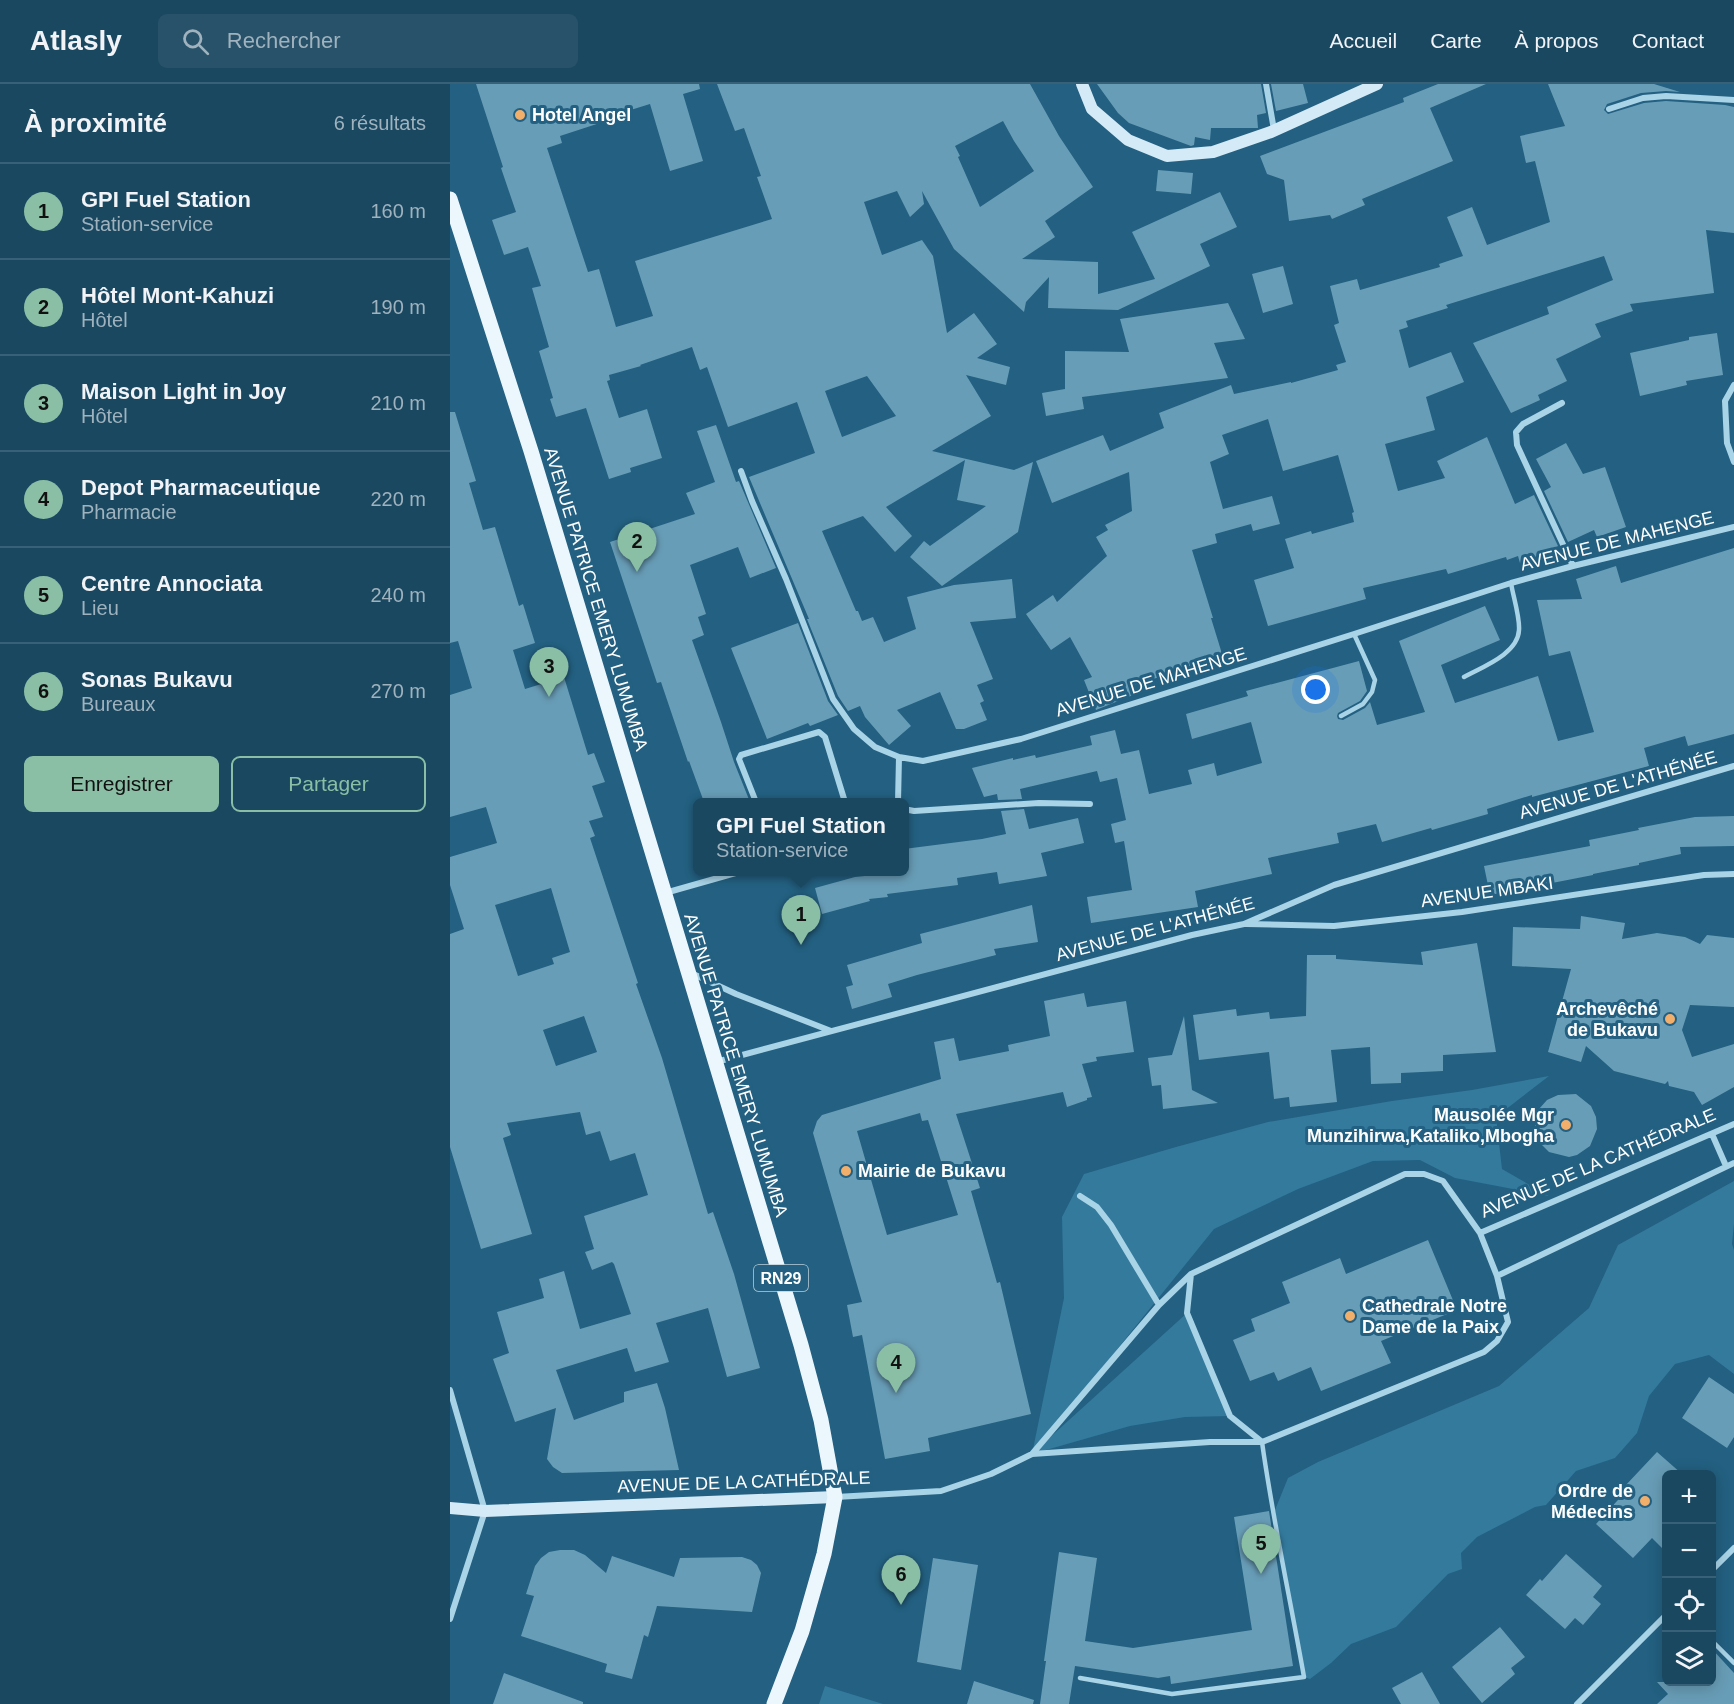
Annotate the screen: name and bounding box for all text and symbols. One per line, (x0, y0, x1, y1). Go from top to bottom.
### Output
search box (158, 14, 578, 68)
text: Atlasly (30, 25, 122, 56)
icon: search (179, 25, 212, 58)
text: Rechercher (227, 28, 341, 53)
text: Accueil (1330, 29, 1397, 52)
text: Carte (1430, 29, 1482, 52)
text: À propos (1515, 29, 1599, 52)
text: Contact (1632, 29, 1704, 52)
place label: Hotel Angel (532, 105, 631, 125)
text: À proximité (24, 108, 167, 138)
marker: Hotel Angel (513, 108, 527, 122)
text: 6 résultats (334, 112, 426, 134)
text: GPI Fuel Station (81, 187, 251, 212)
text: 1 (38, 200, 49, 222)
text: 160 m (370, 200, 426, 222)
text: Station-service (81, 213, 213, 235)
text: Hôtel Mont-Kahuzi (81, 283, 274, 308)
text: 2 (38, 296, 49, 318)
text: 190 m (370, 296, 426, 318)
text: Hôtel (81, 309, 128, 331)
text: Maison Light in Joy (81, 379, 286, 404)
text: 3 (38, 392, 49, 414)
text: 210 m (370, 392, 426, 414)
text: Hôtel (81, 405, 128, 427)
street label: AVENUE PATRICE EMERY LUMUMBA (540, 445, 652, 753)
text: Depot Pharmaceutique (81, 475, 321, 500)
text: 4 (38, 488, 49, 510)
text: 220 m (370, 488, 426, 510)
text: Pharmacie (81, 501, 177, 523)
street label: AVENUE DE MAHENGE (1518, 507, 1716, 575)
pin: 2 (618, 522, 657, 572)
text: Centre Annociata (81, 571, 262, 596)
text: 5 (38, 584, 49, 606)
text: 240 m (370, 584, 426, 606)
text: Lieu (81, 597, 119, 619)
street label: AVENUE DE MAHENGE (1053, 643, 1249, 721)
pin: 3 (530, 648, 568, 697)
text: Sonas Bukavu (81, 667, 233, 692)
your location (1301, 675, 1330, 704)
text: 6 (38, 680, 49, 702)
text: 270 m (370, 680, 426, 702)
text: Bureaux (81, 693, 156, 715)
street label: AVENUE DE L'ATHÉNÉE (1517, 747, 1719, 823)
button: Enregistrer (24, 756, 219, 812)
button: Partager (231, 756, 426, 812)
popup (693, 798, 909, 876)
text: GPI Fuel Station (716, 813, 886, 838)
text: Station-service (716, 839, 848, 861)
street label: AVENUE MBAKI (1419, 873, 1555, 911)
street label: AVENUE DE L'ATHÉNÉE (1053, 893, 1257, 965)
pin: 1 (782, 896, 820, 945)
street label: AVENUE PATRICE EMERY LUMUMBA (680, 911, 792, 1219)
place label: Archevêché de Bukavu (1556, 999, 1658, 1040)
marker: Archevêché de Bukavu (1663, 1012, 1677, 1026)
street label: AVENUE DE LA CATHÉDRALE (1477, 1104, 1719, 1222)
place label: Mausolée Mgr Munzihirwa,Kataliko,Mbogha (1307, 1105, 1555, 1146)
marker: Mausolée Mgr Munzihirwa,Kataliko,Mbogha (1559, 1118, 1573, 1132)
place label: Mairie de Bukavu (858, 1161, 1006, 1181)
marker: Mairie de Bukavu (839, 1164, 853, 1178)
road number: RN29 (754, 1265, 808, 1291)
place label: Cathedrale Notre Dame de la Paix (1362, 1296, 1507, 1337)
marker: Cathedrale Notre Dame de la Paix (1343, 1309, 1357, 1323)
pin: 4 (876, 1344, 916, 1393)
street label: AVENUE DE LA CATHÉDRALE (617, 1468, 871, 1496)
map controls (1662, 1470, 1716, 1686)
button: + (1662, 1470, 1716, 1524)
place label: Ordre de Médecins (1551, 1481, 1633, 1522)
marker: Ordre de Médecins (1638, 1494, 1652, 1508)
pin: 5 (1242, 1524, 1280, 1574)
button: − (1662, 1524, 1716, 1578)
pin: 6 (882, 1556, 920, 1605)
button: locate (1662, 1578, 1716, 1632)
button: layers (1662, 1632, 1716, 1686)

